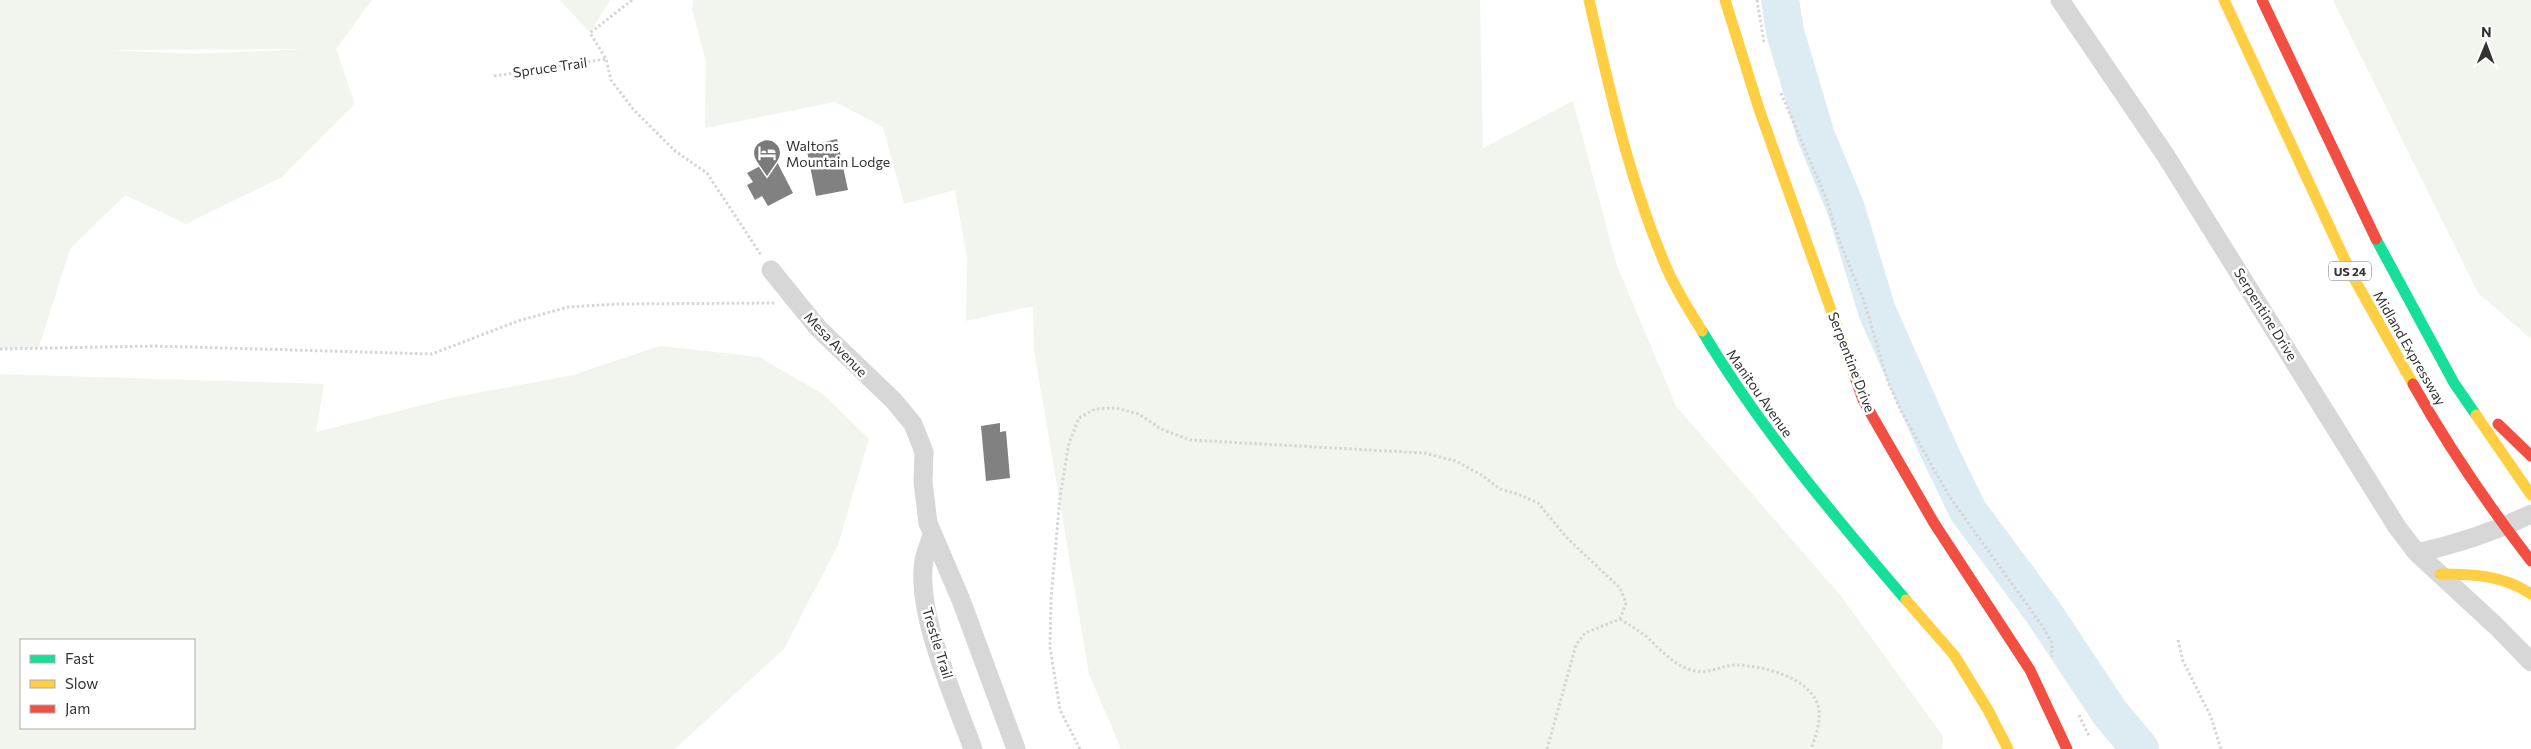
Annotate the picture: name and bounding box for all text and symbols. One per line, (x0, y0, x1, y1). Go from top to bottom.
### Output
north arrow (2461, 20, 2511, 70)
text: N (2481, 23, 2492, 40)
street label: Spruce Trail (512, 53, 588, 81)
place label: Waltons Mountain Lodge (786, 137, 890, 170)
hotel icon: Waltons Mountain Lodge (752, 138, 782, 177)
road number: US 24 (2329, 262, 2371, 280)
street label: Serpentine Drive (2231, 264, 2301, 364)
street label: Midland Expressway (2370, 288, 2450, 408)
street label: Mesa Avenue (801, 308, 871, 380)
street label: Serpentine Drive (1825, 309, 1879, 415)
street label: Manitou Avenue (1723, 346, 1797, 440)
street label: Trestle Trail (919, 605, 957, 681)
legend (20, 639, 195, 729)
text: Fast (65, 649, 94, 667)
text: Slow (65, 674, 98, 692)
text: Jam (65, 699, 90, 717)

